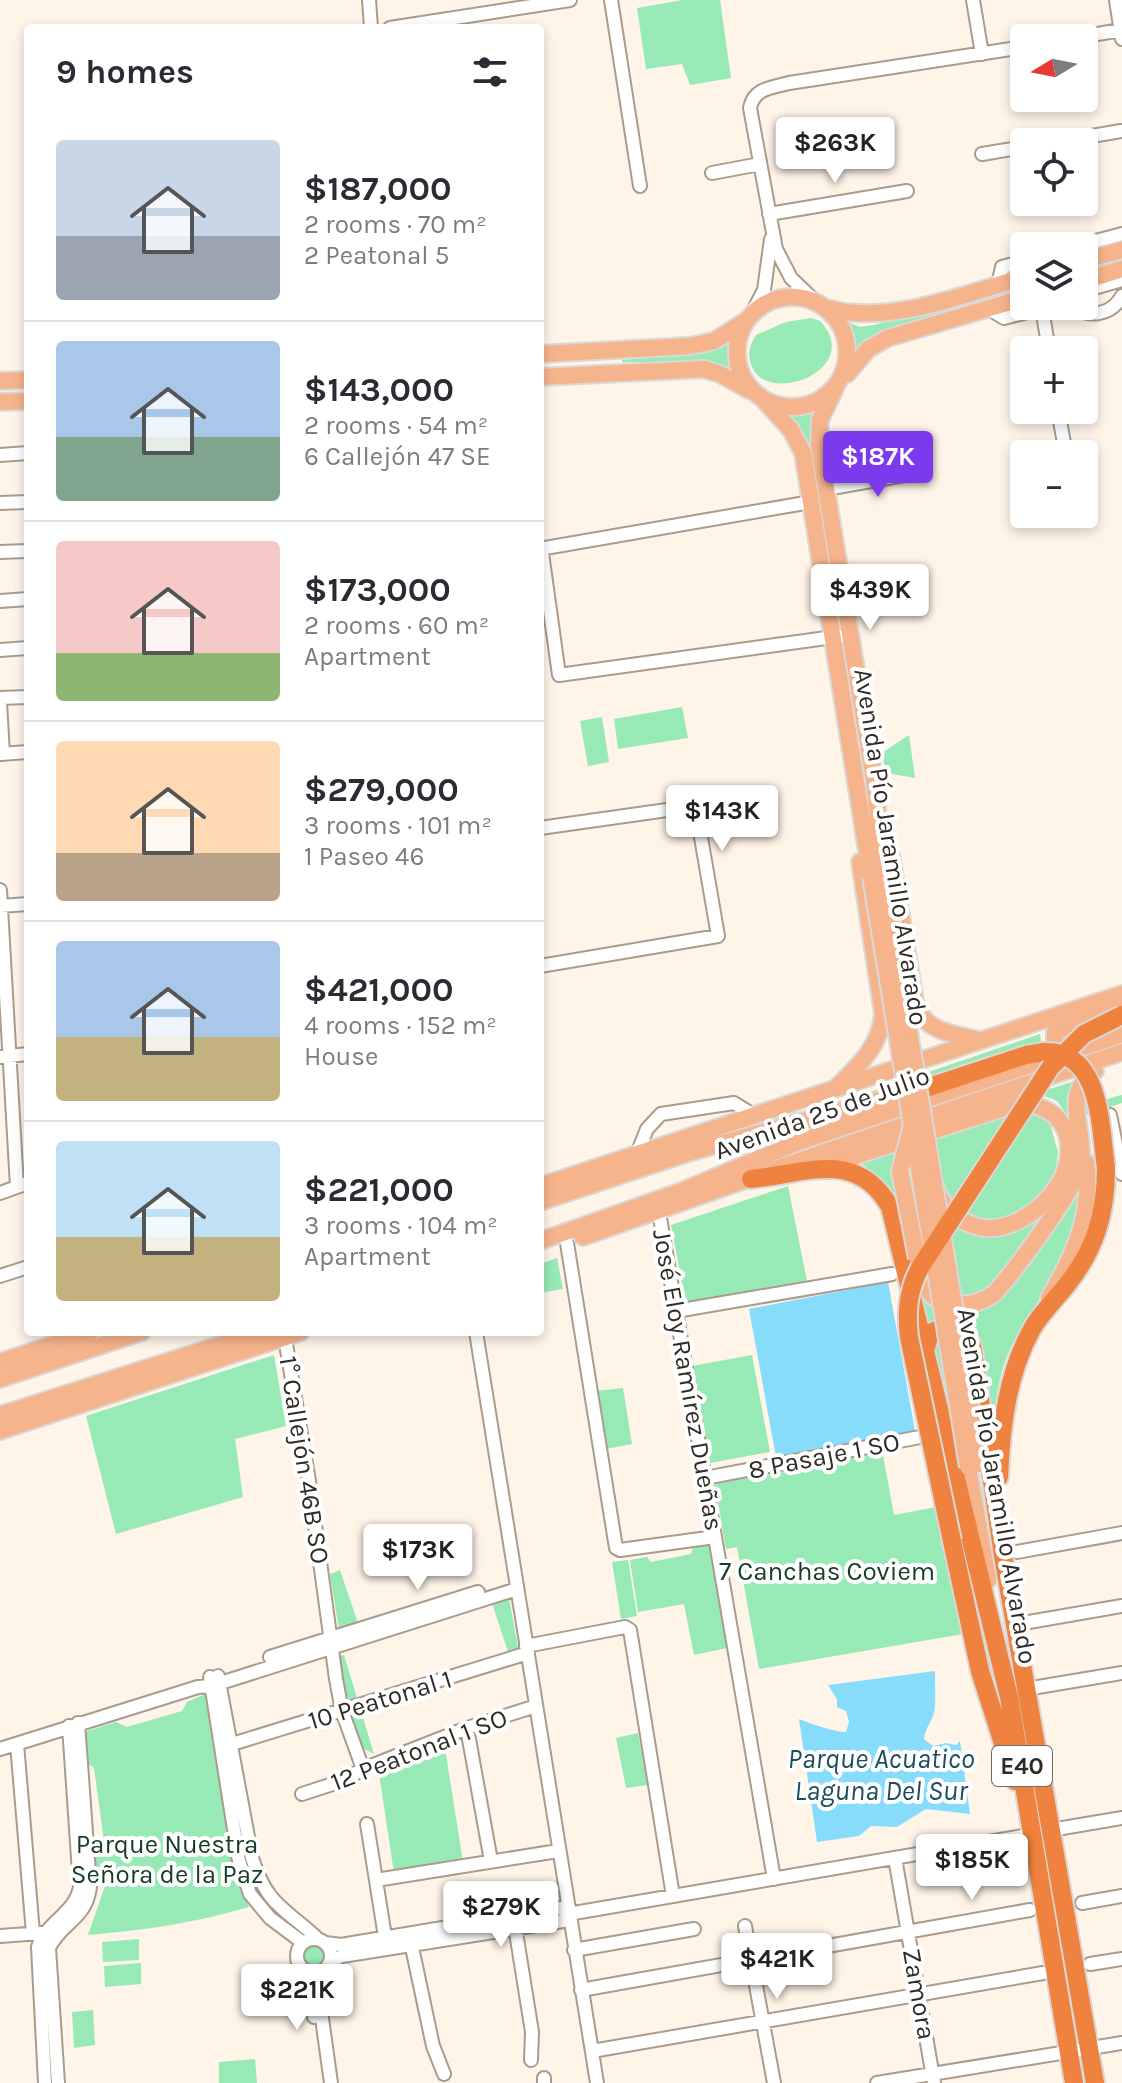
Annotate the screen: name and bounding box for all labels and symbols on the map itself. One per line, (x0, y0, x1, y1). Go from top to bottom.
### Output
north arrow (1010, 24, 1098, 112)
pin: $263K (779, 117, 891, 185)
pin: $187K (822, 431, 934, 499)
pin: $439K (814, 564, 926, 632)
street label: Avenida Pío Jaramillo Alvarado (847, 666, 935, 1028)
pin: $143K (666, 785, 778, 853)
street label: Avenida 25 de Julio (710, 1060, 934, 1166)
street label: José Eloy Ramírez Dueñas (646, 1227, 730, 1533)
street label: Avenida Pío Jaramillo Alvarado (950, 1306, 1044, 1666)
street label: 1° Callejón 46B SO (272, 1354, 336, 1566)
street label: 8 Pasaje 1 SO (746, 1426, 902, 1486)
pin: $173K (362, 1524, 474, 1592)
park label: 7 Canchas Coviem (719, 1556, 935, 1587)
street label: 10 Peatonal 1 (305, 1663, 455, 1737)
street label: 12 Peatonal 1 SO (326, 1702, 512, 1798)
water label: Parque Acuatico Laguna Del Sur (787, 1742, 975, 1807)
road number: E40 (992, 1746, 1052, 1786)
park label: Parque Nuestra Señora de la Paz (71, 1829, 263, 1890)
pin: $185K (916, 1834, 1028, 1902)
pin: $279K (445, 1881, 557, 1949)
pin: $421K (721, 1933, 833, 2001)
street label: Zamora (896, 1946, 942, 2042)
pin: $221K (241, 1964, 353, 2032)

